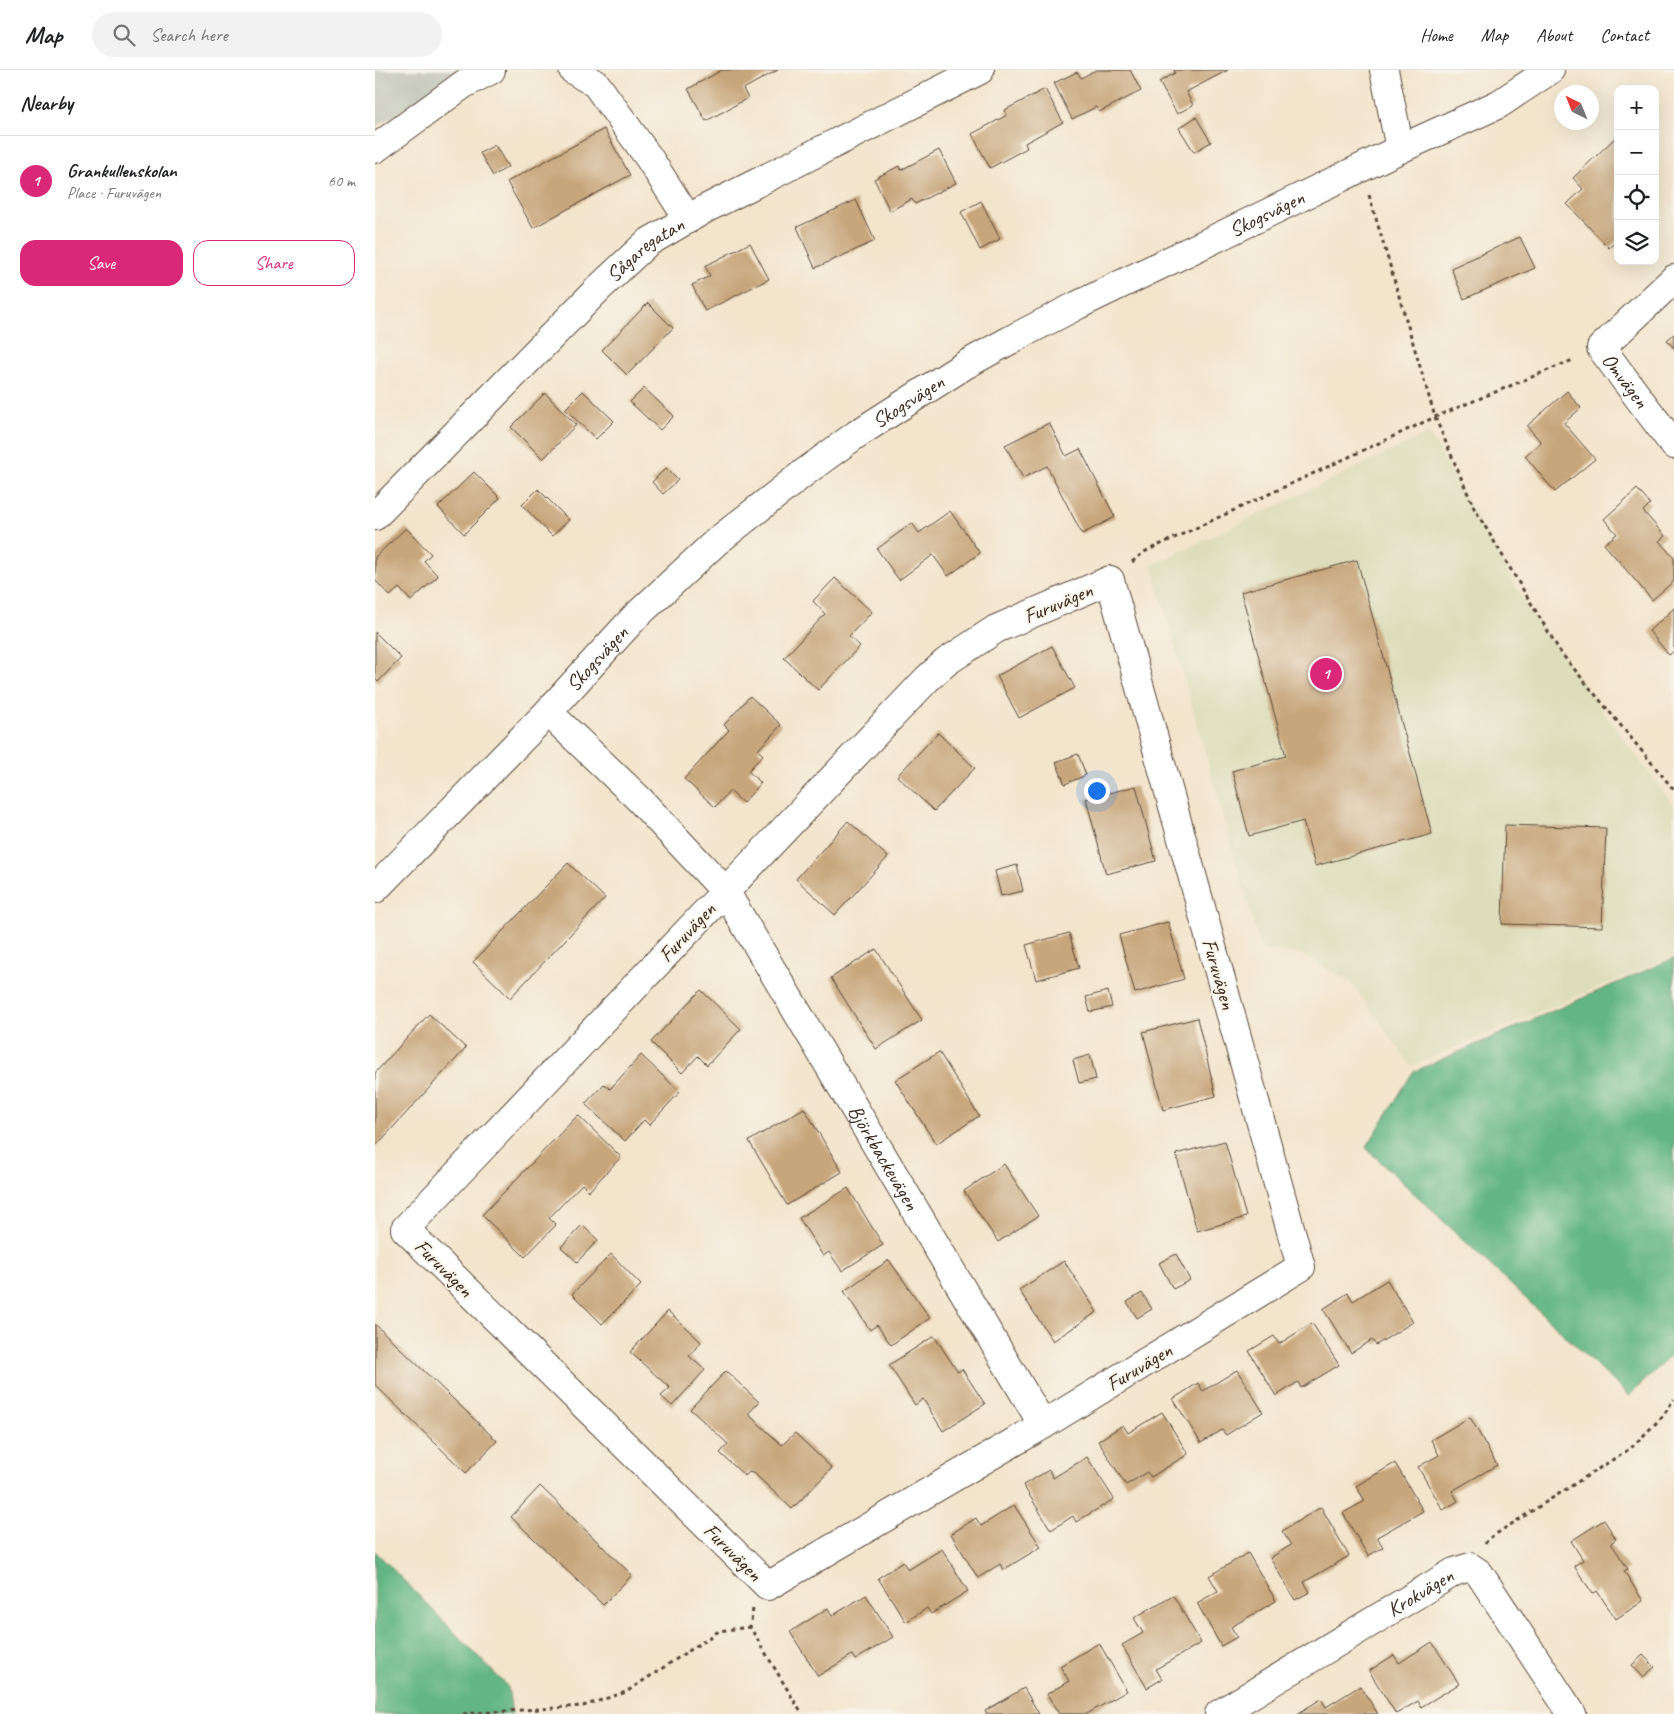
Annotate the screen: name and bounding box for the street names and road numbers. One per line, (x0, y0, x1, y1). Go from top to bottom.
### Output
street label: Skogsvägen (1225, 184, 1309, 243)
street label: Sågaregatan (601, 211, 689, 288)
street label: Omvägen (1596, 348, 1655, 414)
street label: Skogsvägen (867, 368, 949, 434)
street label: Furuvägen (1020, 577, 1097, 629)
street label: Skogsvägen (560, 620, 634, 697)
street label: Furuvägen (653, 896, 722, 967)
street label: Furuvägen (1197, 936, 1242, 1013)
street label: Björkbackevägen (842, 1100, 925, 1215)
street label: Furuvägen (409, 1233, 479, 1303)
street label: Furuvägen (1101, 1337, 1177, 1397)
street label: Furuvägen (698, 1517, 768, 1587)
street label: Krokvägen (1382, 1562, 1459, 1622)

